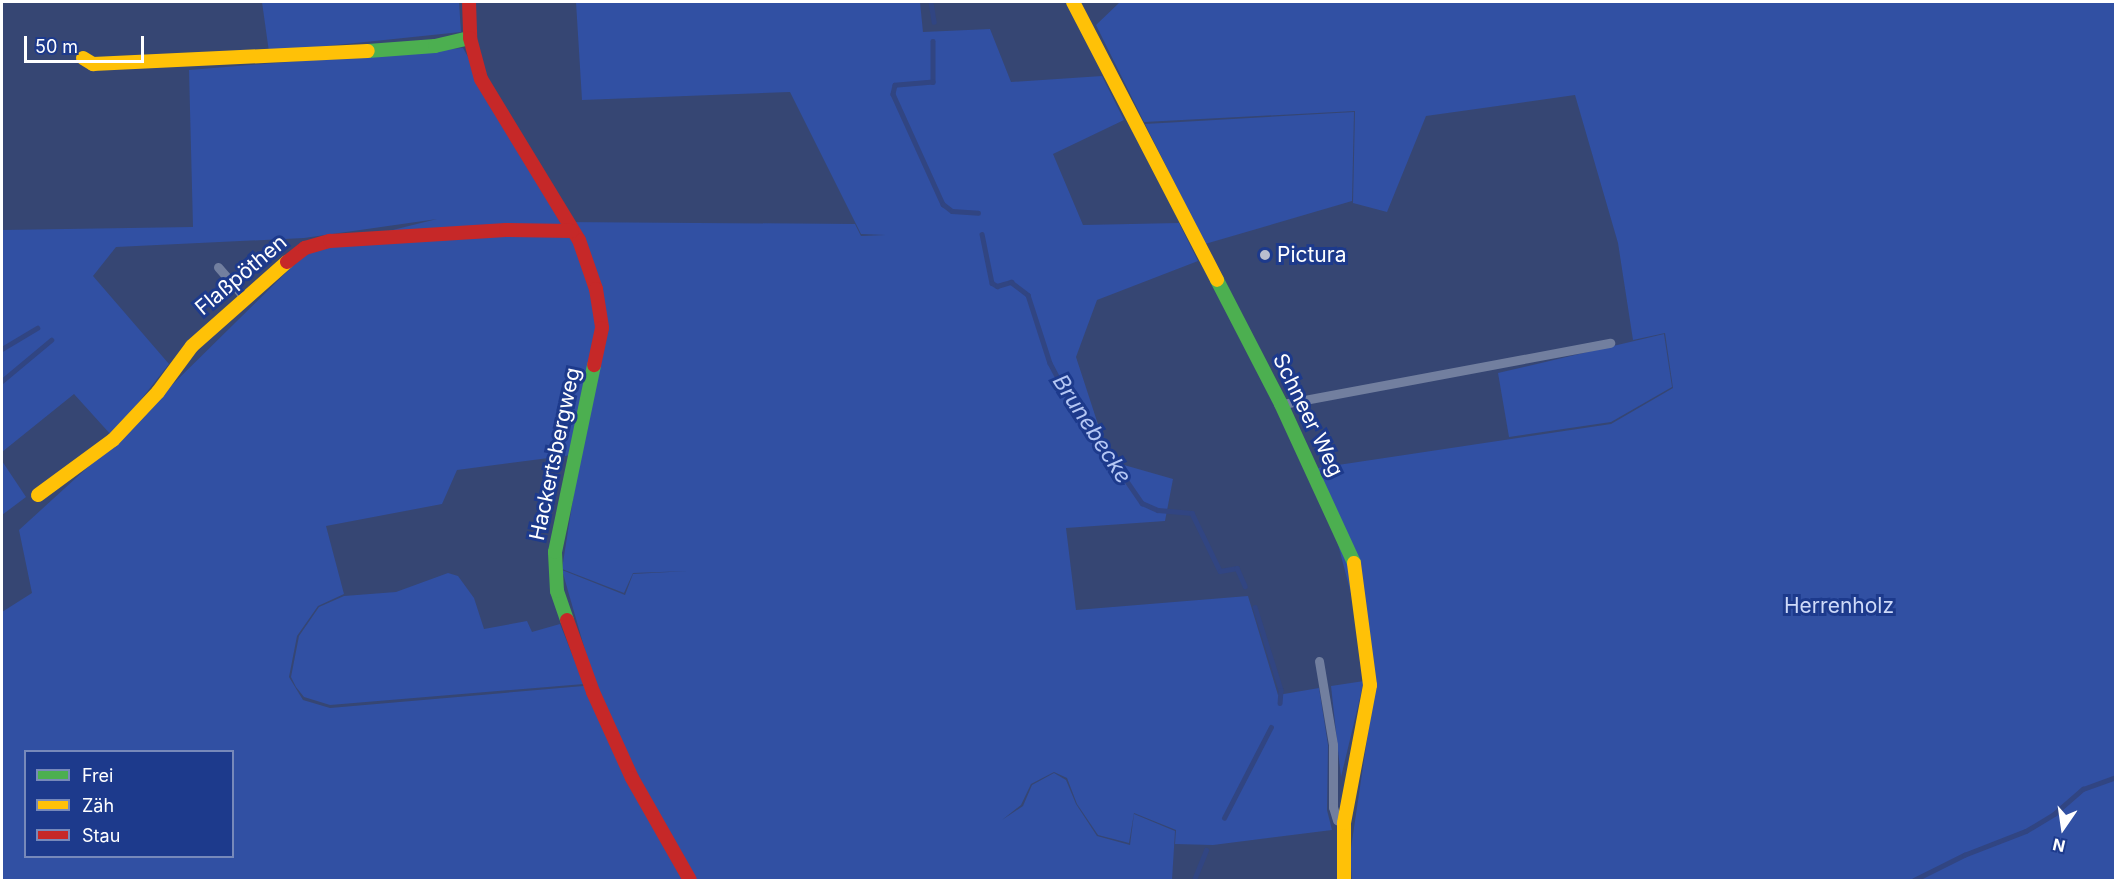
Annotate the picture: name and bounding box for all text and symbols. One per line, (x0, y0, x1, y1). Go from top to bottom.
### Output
scale bar (27, 24, 147, 62)
text: 50 m (35, 36, 78, 57)
street label: Flaßpöthen (190, 229, 292, 321)
place label: Pictura (1277, 242, 1346, 268)
marker: Pictura (1258, 248, 1272, 262)
street label: Schneer Weg (1267, 350, 1349, 480)
street label: Hackertsbergweg (524, 365, 586, 543)
water label: Brunebecke (1047, 370, 1137, 488)
park label: Herrenholz (1784, 593, 1894, 619)
legend (24, 750, 234, 858)
text: Frei (82, 765, 113, 786)
text: Zäh (82, 795, 114, 816)
north arrow (2033, 798, 2093, 858)
text: Stau (82, 825, 120, 846)
text: N (2051, 834, 2067, 857)

